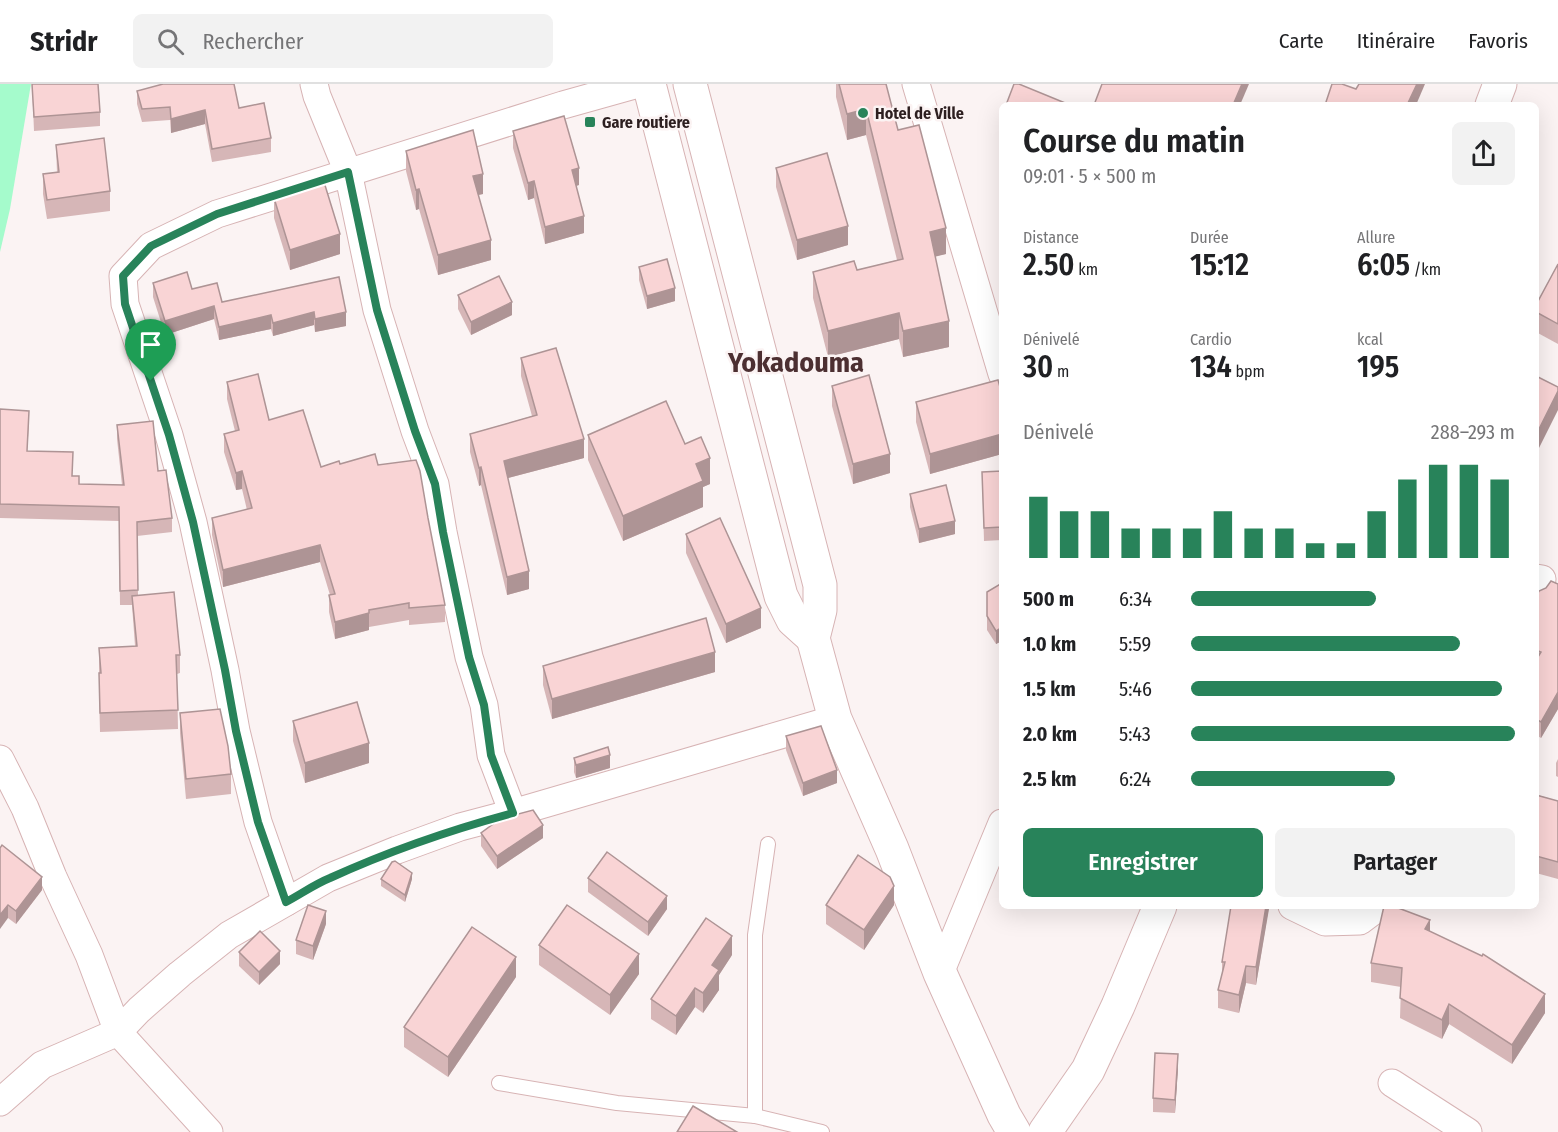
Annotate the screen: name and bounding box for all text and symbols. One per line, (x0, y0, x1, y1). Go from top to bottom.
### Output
search box (133, 14, 553, 68)
text: Stridr (30, 25, 97, 58)
icon: search (154, 25, 187, 58)
text: Rechercher (202, 28, 303, 55)
text: Carte (1279, 28, 1324, 54)
text: Itinéraire (1357, 28, 1435, 54)
text: Favoris (1468, 28, 1528, 54)
place label: Hotel de Ville (875, 104, 964, 123)
marker: Hotel de Ville (856, 106, 870, 120)
place label: Gare routiere (602, 113, 690, 132)
marker: Gare routiere (583, 115, 597, 129)
text: Course du matin (1023, 121, 1245, 161)
button: share (1452, 122, 1515, 185)
text: 09:01 · 5 × 500 m (1023, 164, 1156, 188)
text: Distance (1023, 228, 1079, 247)
text: Durée (1190, 228, 1229, 247)
text: Allure (1357, 228, 1395, 247)
text: 2.50 (1023, 247, 1075, 283)
text: 15:12 (1190, 247, 1249, 283)
text: 6:05 (1357, 247, 1410, 283)
text: km (1075, 260, 1098, 279)
text: /km (1410, 260, 1441, 279)
pin (125, 319, 176, 381)
icon: arrive (134, 328, 167, 361)
text: Dénivelé (1023, 330, 1080, 349)
text: Cardio (1190, 330, 1232, 349)
text: kcal (1357, 330, 1383, 349)
district label: Yokadouma (727, 346, 864, 379)
text: 30 (1023, 349, 1053, 385)
text: 134 (1190, 349, 1232, 385)
text: 195 (1357, 349, 1399, 385)
text: m (1053, 362, 1069, 381)
text: bpm (1232, 362, 1265, 381)
text: Dénivelé (1023, 420, 1094, 444)
text: 288–293 m (1431, 420, 1515, 444)
text: 500 m (1023, 587, 1074, 611)
text: 6:34 (1119, 587, 1152, 611)
text: 1.0 km (1023, 632, 1076, 656)
text: 5:59 (1119, 632, 1151, 656)
text: 1.5 km (1023, 677, 1076, 701)
text: 5:46 (1119, 677, 1152, 701)
text: 2.0 km (1023, 722, 1077, 746)
text: 5:43 (1119, 722, 1151, 746)
text: 2.5 km (1023, 767, 1076, 791)
text: 6:24 (1119, 767, 1151, 791)
button: Enregistrer (1023, 828, 1263, 897)
button: Partager (1275, 828, 1515, 897)

